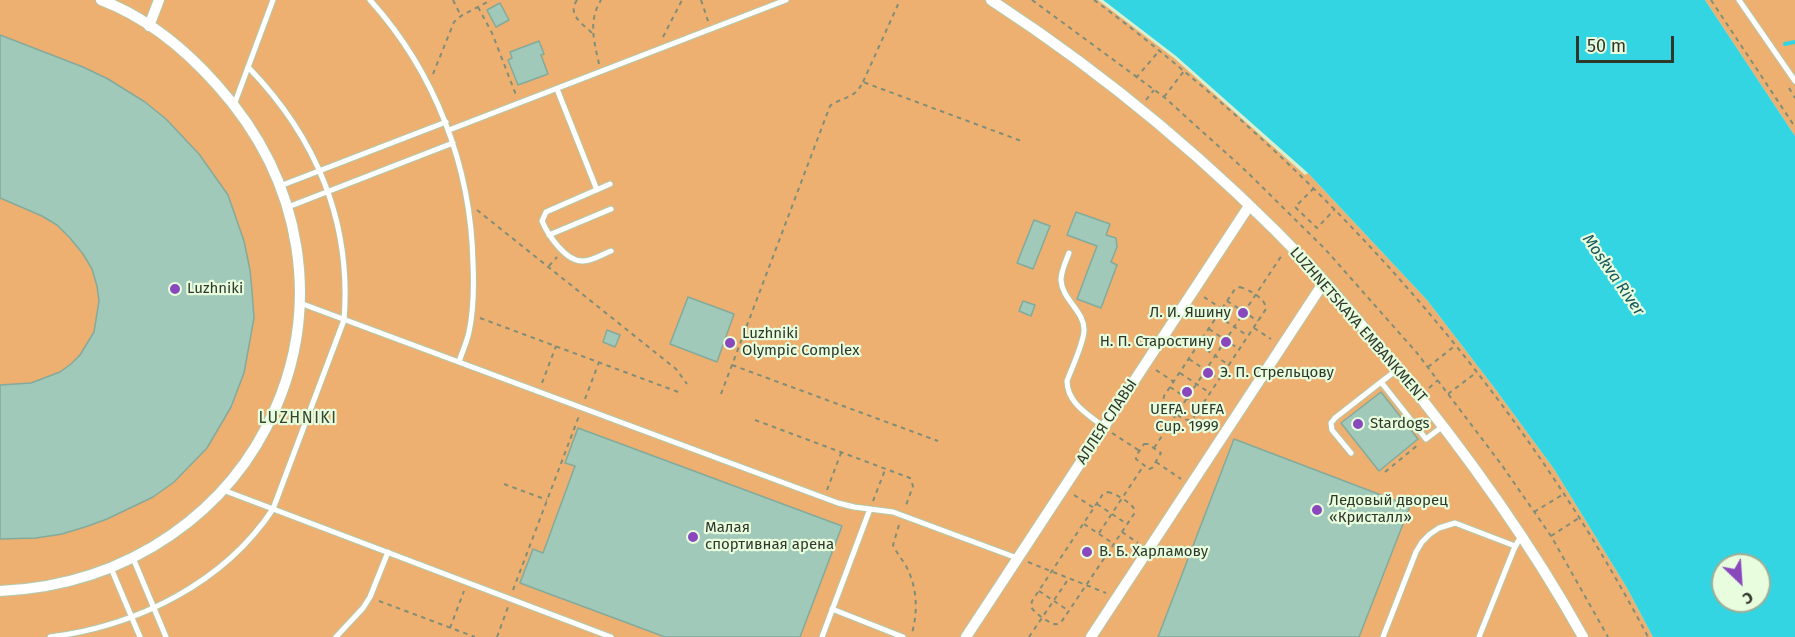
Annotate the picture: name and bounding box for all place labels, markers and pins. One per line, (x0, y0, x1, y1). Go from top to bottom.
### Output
place label: Luzhniki (187, 280, 243, 298)
marker: Luzhniki (168, 282, 182, 296)
place label: Л. И. Яшину (1149, 304, 1231, 322)
marker: Л. И. Яшину (1236, 306, 1250, 320)
place label: Luzhniki Olympic Complex (742, 325, 859, 360)
place label: Н. П. Старостину (1100, 333, 1214, 351)
marker: Н. П. Старостину (1219, 335, 1233, 349)
marker: Luzhniki Olympic Complex (723, 336, 737, 350)
place label: Э. П. Стрельцову (1220, 364, 1334, 382)
marker: Э. П. Стрельцову (1201, 366, 1215, 380)
marker: UEFA. UEFA Cup. 1999 (1180, 385, 1194, 399)
place label: UEFA. UEFA Cup. 1999 (1150, 401, 1224, 436)
place label: Stardogs (1370, 415, 1429, 433)
marker: Stardogs (1351, 417, 1365, 431)
place label: Ледовый дворец «Кристалл» (1329, 492, 1448, 527)
marker: Ледовый дворец «Кристалл» (1310, 503, 1324, 517)
place label: Малая спортивная арена (705, 519, 834, 554)
marker: Малая спортивная арена (686, 530, 700, 544)
place label: В. Б. Харламову (1099, 543, 1208, 561)
marker: В. Б. Харламову (1080, 545, 1094, 559)

